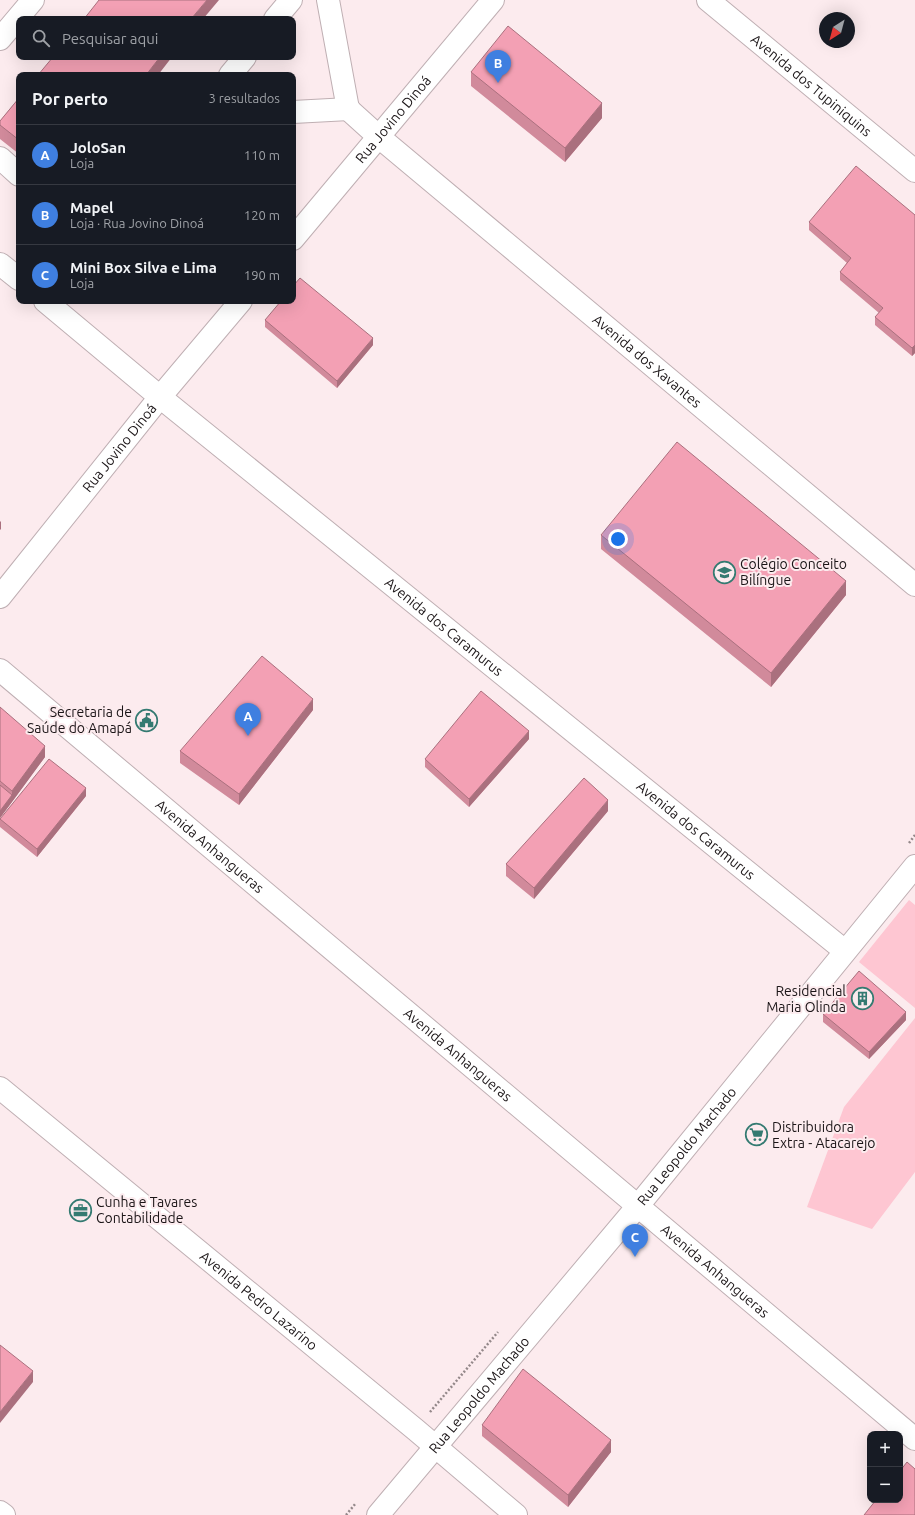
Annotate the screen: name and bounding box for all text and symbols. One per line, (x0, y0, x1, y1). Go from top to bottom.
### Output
north arrow (819, 12, 855, 48)
search box (16, 16, 296, 60)
icon: search (30, 27, 52, 49)
text: Pesquisar aqui (62, 30, 158, 47)
street label: Avenida dos Tupiniquins (748, 31, 875, 140)
pin: B (485, 50, 511, 83)
street label: Rua Jovino Dinoá (352, 73, 434, 166)
text: Por perto (32, 89, 108, 108)
text: 3 resultados (209, 91, 280, 105)
text: JoloSan (70, 139, 126, 156)
text: A (40, 148, 50, 162)
text: 110 m (244, 148, 280, 162)
text: Loja (70, 156, 94, 170)
text: Mapel (70, 199, 114, 216)
text: B (41, 208, 49, 222)
text: 120 m (244, 208, 280, 222)
text: Loja · Rua Jovino Dinoá (70, 216, 204, 230)
text: Mini Box Silva e Lima (70, 259, 217, 276)
text: C (41, 268, 49, 282)
text: 190 m (244, 268, 280, 282)
text: Loja (70, 276, 94, 290)
street label: Avenida dos Xavantes (590, 311, 705, 411)
street label: Rua Jovino Dinoá (79, 400, 159, 495)
your location (608, 529, 628, 549)
place label: Colégio Conceito Bilíngue (740, 556, 847, 588)
school or university icon: Colégio Conceito Bilíngue (711, 559, 737, 585)
street label: Avenida dos Caramurus (382, 574, 506, 679)
pin: A (235, 703, 261, 736)
place label: Secretaria de Saúde do Amapá (27, 704, 132, 736)
public building icon: Secretaria de Saúde do Amapá (134, 707, 160, 733)
street label: Avenida dos Caramurus (634, 778, 758, 883)
street label: Avenida Anhangueras (152, 796, 267, 896)
place label: Residencial Maria Olinda (766, 983, 846, 1015)
building icon: Residencial Maria Olinda (849, 986, 875, 1012)
street label: Avenida Anhangueras (401, 1005, 515, 1105)
street label: Rua Leopoldo Machado (634, 1084, 739, 1208)
place label: Distribuidora Extra - Atacarejo (772, 1119, 876, 1151)
supermarket icon: Distribuidora Extra - Atacarejo (744, 1122, 770, 1148)
place label: Cunha e Tavares Contabilidade (96, 1194, 197, 1226)
office icon: Cunha e Tavares Contabilidade (68, 1197, 94, 1223)
street label: Avenida Anhangueras (658, 1221, 772, 1321)
pin: C (622, 1224, 648, 1257)
street label: Avenida Pedro Lazarino (197, 1248, 321, 1354)
street label: Rua Leopoldo Machado (425, 1333, 533, 1456)
map controls (867, 1431, 903, 1503)
button: + (867, 1431, 903, 1467)
button: − (867, 1467, 903, 1503)

